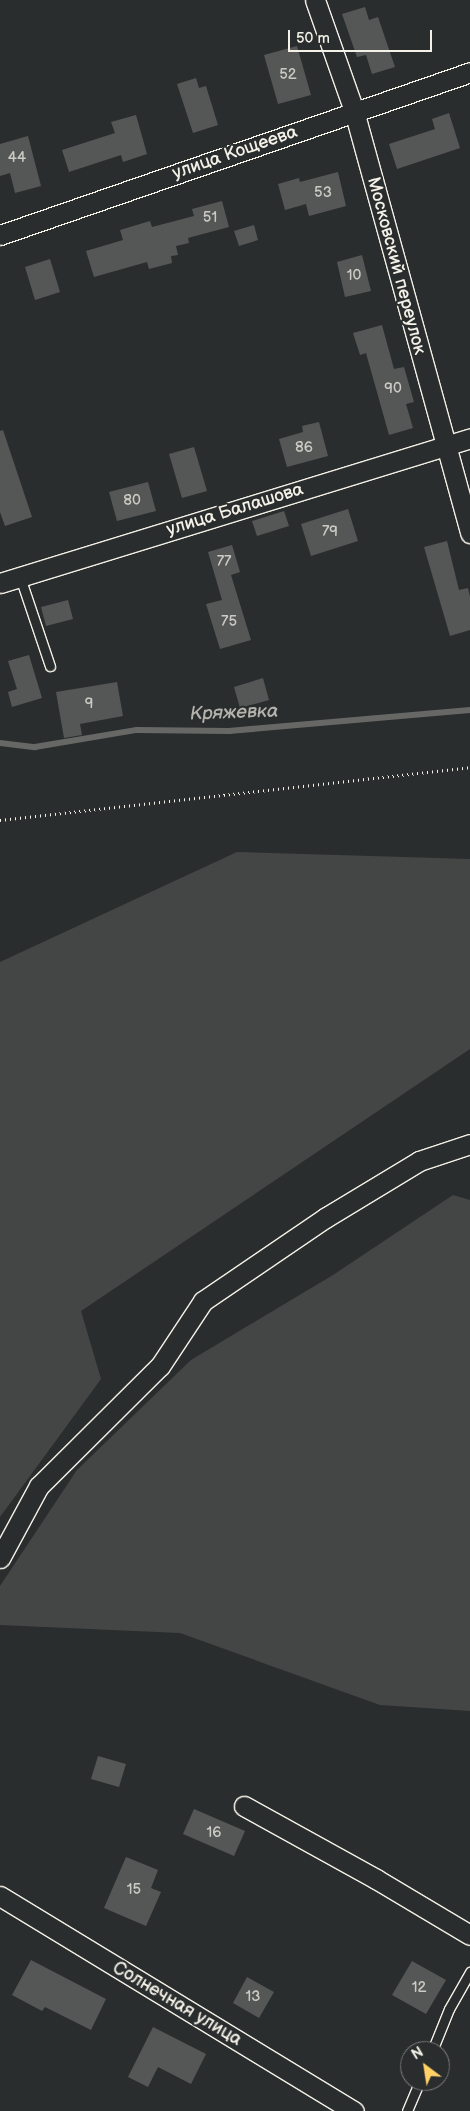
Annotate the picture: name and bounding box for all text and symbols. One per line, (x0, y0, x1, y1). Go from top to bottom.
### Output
scale bar (290, 20, 434, 52)
text: 50 m (296, 29, 330, 48)
house number: 52 (279, 66, 297, 84)
street label: улица Кощеева (170, 122, 300, 184)
house number: 44 (8, 149, 26, 167)
street label: Московский переулок (362, 175, 430, 357)
house number: 53 (314, 184, 332, 202)
house number: 51 (203, 209, 217, 227)
house number: 10 (347, 267, 361, 285)
house number: 90 (384, 380, 402, 398)
house number: 86 (295, 439, 313, 457)
street label: улица Балашова (164, 479, 306, 541)
house number: 80 (123, 492, 141, 510)
house number: 79 (322, 523, 338, 541)
house number: 77 (217, 553, 231, 571)
house number: 75 (221, 613, 237, 631)
house number: 9 (85, 695, 93, 713)
water label: Кряжевка (189, 700, 279, 726)
house number: 16 (207, 1824, 221, 1842)
house number: 15 (127, 1881, 141, 1899)
street label: Солнечная улица (109, 1957, 245, 2051)
house number: 12 (412, 1979, 426, 1997)
house number: 13 (245, 1988, 261, 2006)
north arrow (400, 2041, 450, 2091)
text: N (409, 2044, 426, 2064)

